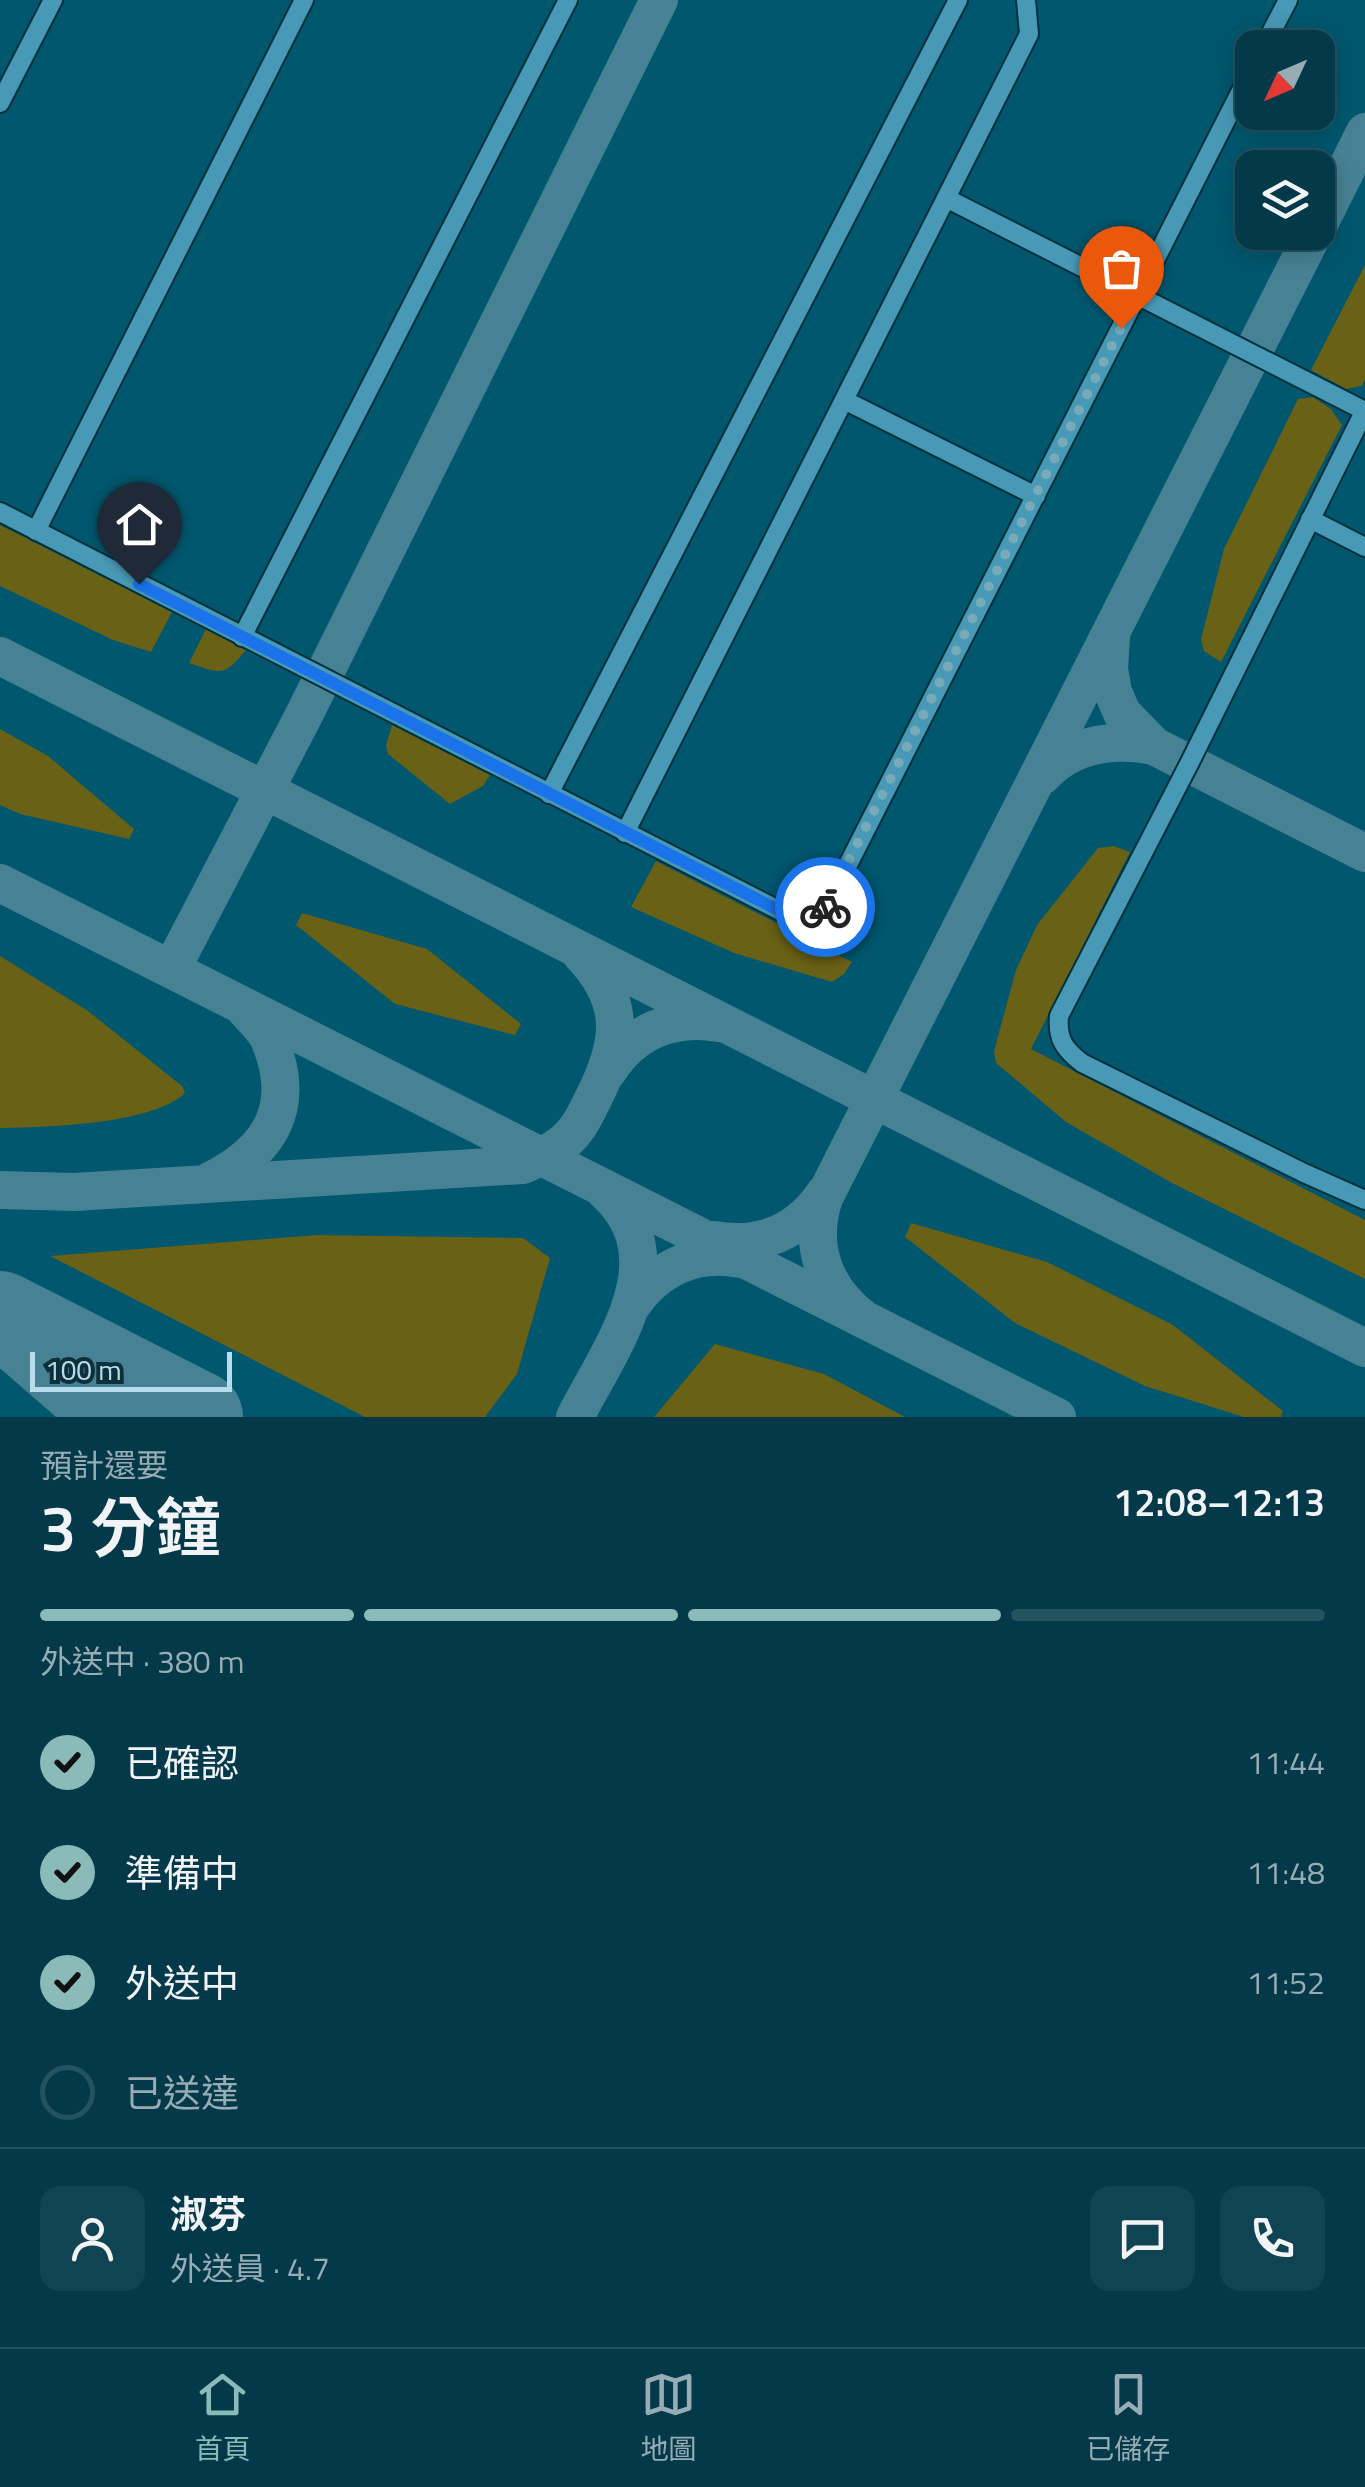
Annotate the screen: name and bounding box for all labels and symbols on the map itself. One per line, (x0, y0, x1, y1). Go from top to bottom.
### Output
north arrow (1235, 30, 1335, 130)
pin (1079, 226, 1164, 329)
pin (97, 482, 182, 585)
courier (775, 857, 875, 957)
scale bar (30, 1347, 232, 1392)

